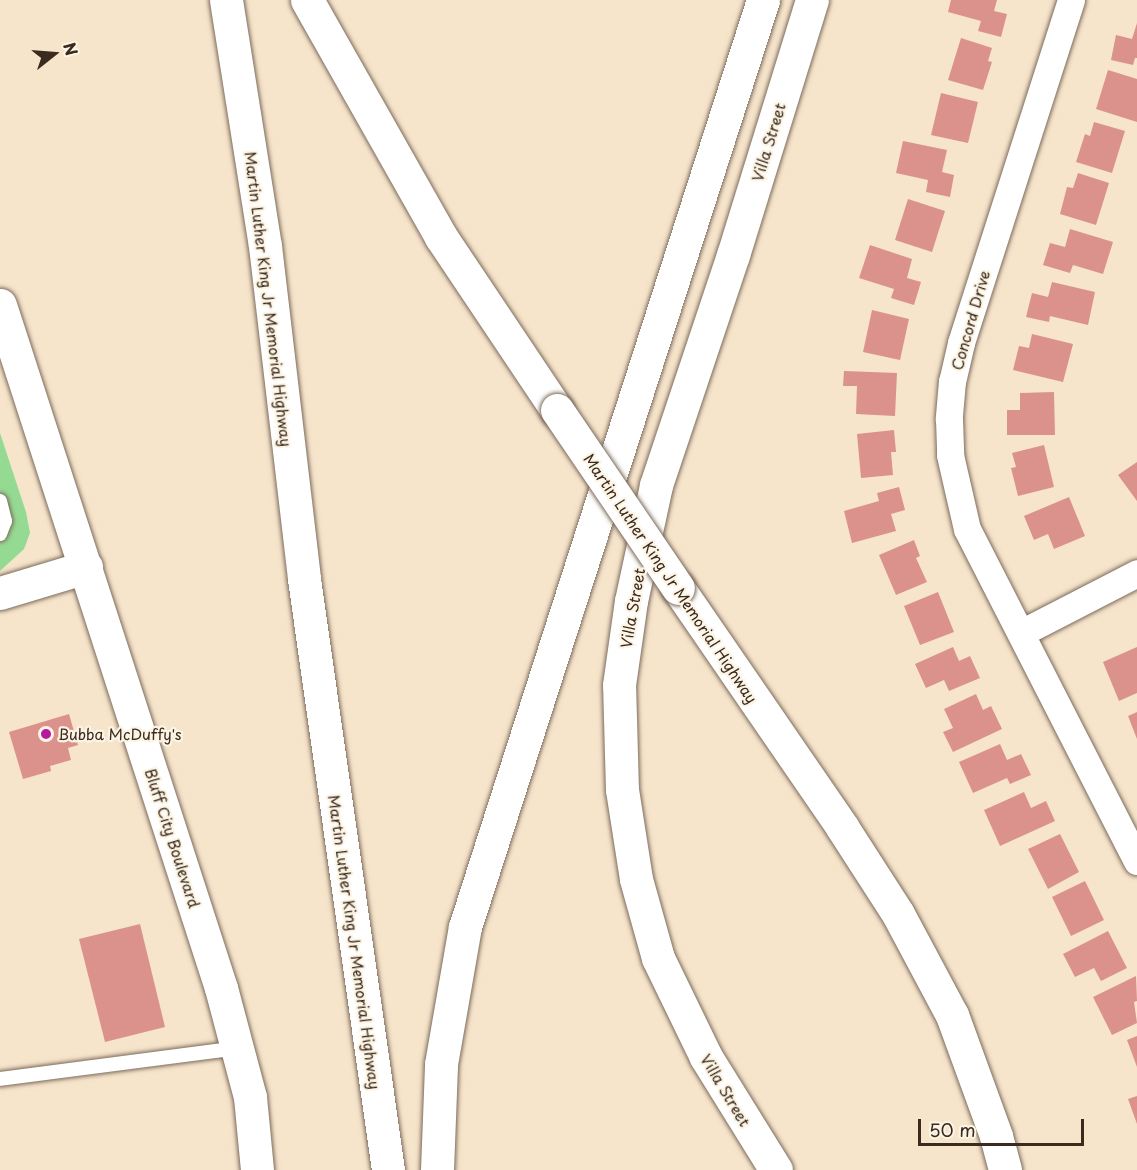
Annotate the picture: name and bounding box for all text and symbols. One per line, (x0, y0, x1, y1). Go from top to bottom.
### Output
north arrow (24, 24, 84, 84)
text: N (58, 39, 85, 58)
street label: Villa Street (747, 100, 789, 184)
street label: Martin Luther King Jr Memorial Highway (242, 149, 296, 449)
street label: Concord Drive (947, 268, 993, 372)
street label: Martin Luther King Jr Memorial Highway (580, 449, 762, 707)
street label: Villa Street (616, 566, 648, 650)
place label: Bubba McDuffy's (58, 725, 182, 743)
marker: Bubba McDuffy's (39, 727, 53, 741)
street label: Bluff City Boulevard (142, 766, 204, 910)
street label: Martin Luther King Jr Memorial Highway (325, 792, 385, 1092)
street label: Villa Street (697, 1050, 755, 1130)
scale bar (921, 1107, 1088, 1145)
text: 50 m (929, 1116, 976, 1143)

